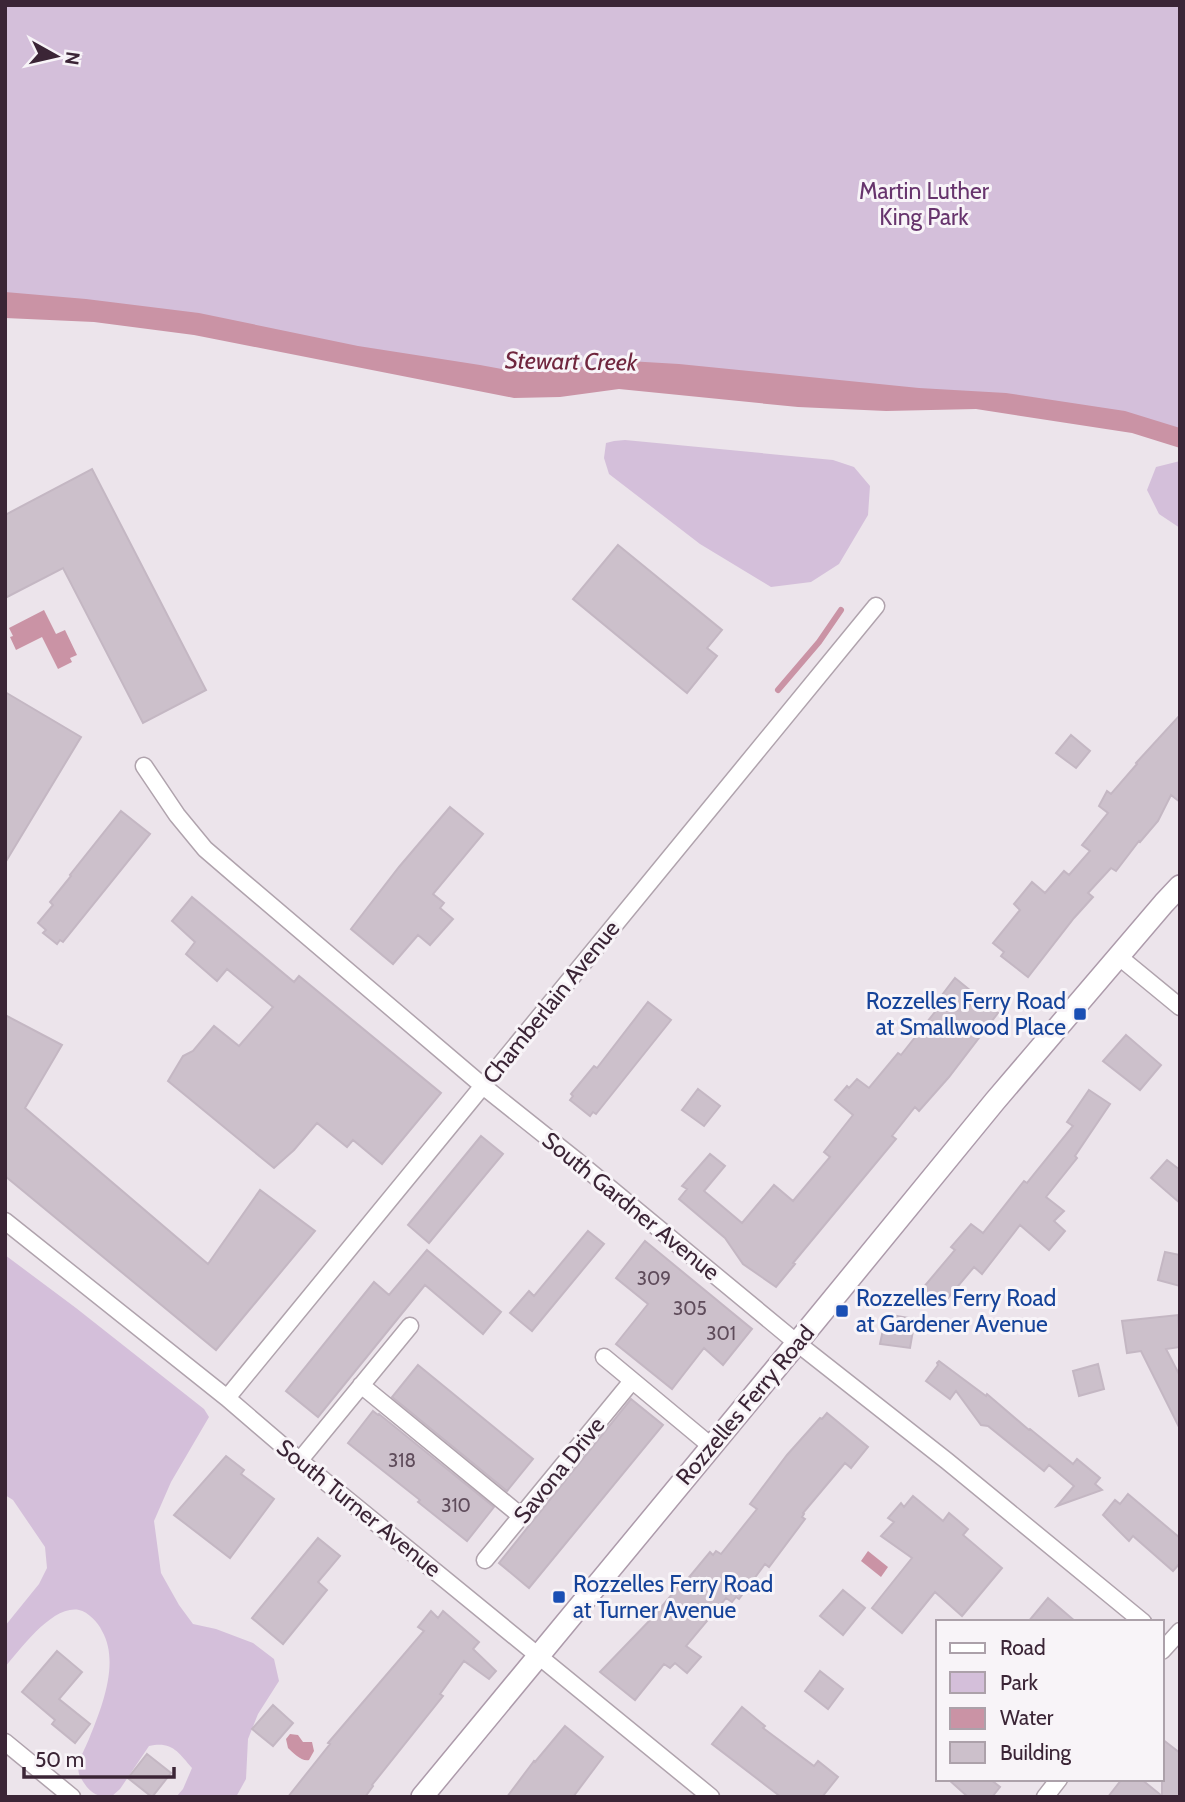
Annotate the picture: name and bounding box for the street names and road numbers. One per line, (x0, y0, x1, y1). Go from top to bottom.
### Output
street label: Chamberlain Avenue (477, 915, 626, 1089)
street label: South Gardner Avenue (537, 1126, 725, 1286)
street label: Rozzelles Ferry Road (670, 1319, 820, 1491)
street label: Savona Drive (508, 1411, 610, 1529)
street label: South Turner Avenue (271, 1433, 447, 1583)

